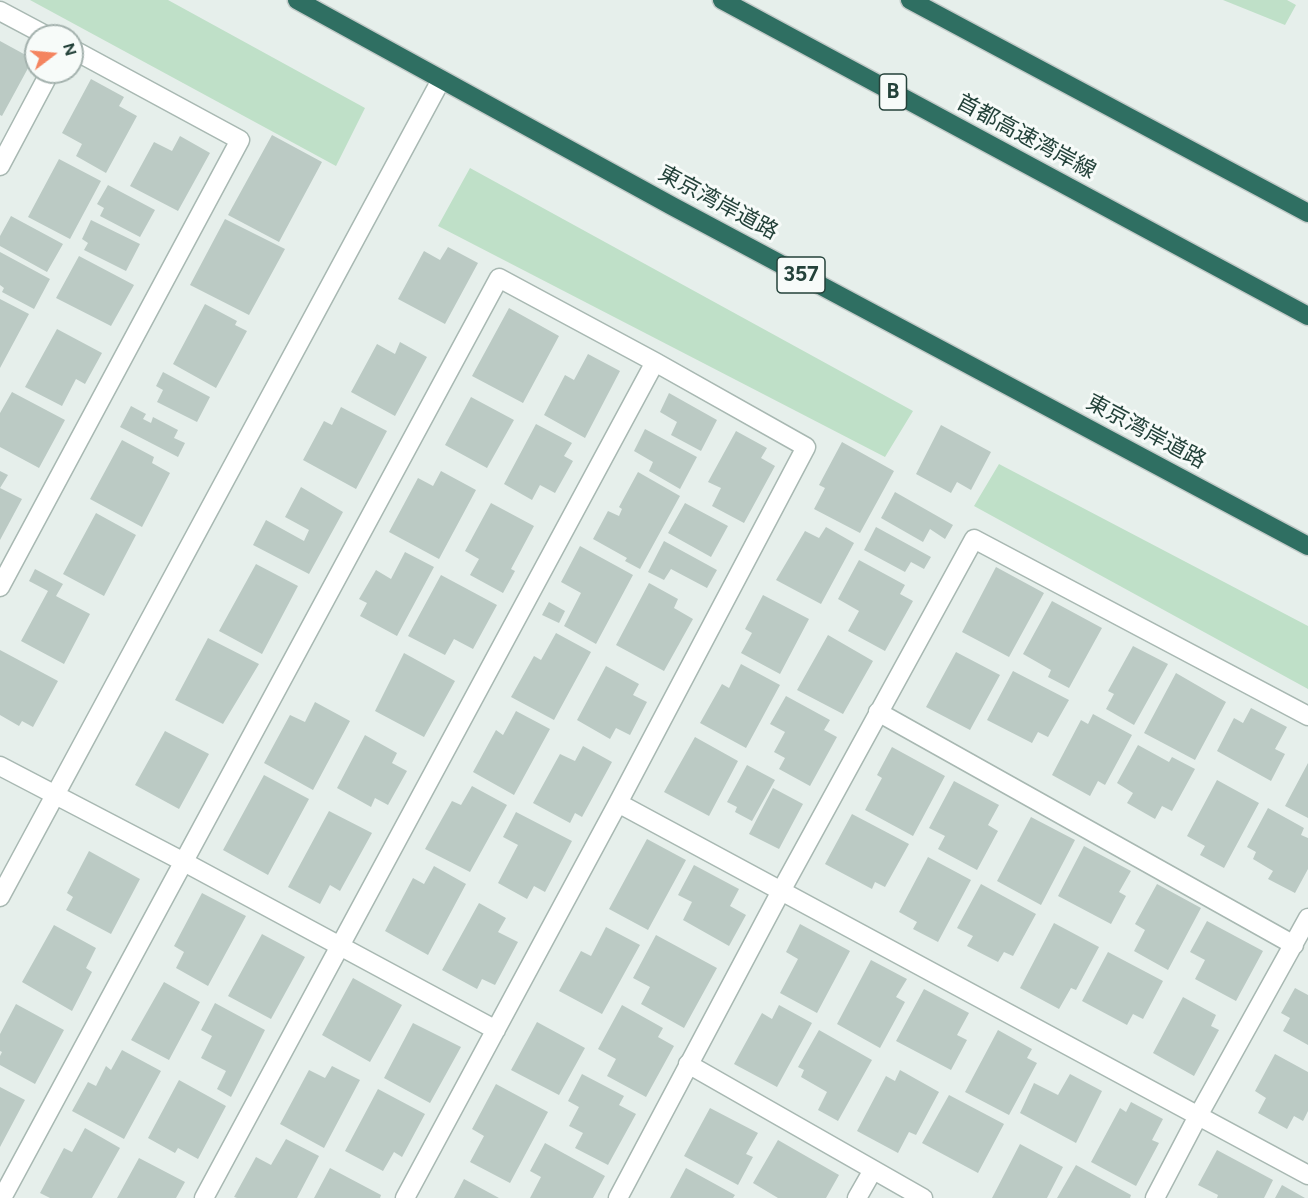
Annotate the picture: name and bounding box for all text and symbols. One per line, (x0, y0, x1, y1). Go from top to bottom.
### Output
north arrow (24, 24, 84, 84)
text: N (59, 41, 81, 58)
road number: B (880, 74, 906, 110)
street label: 首都高速湾岸線 (952, 89, 1100, 185)
street label: 東京湾岸道路 (654, 160, 782, 246)
road number: 357 (777, 257, 825, 293)
street label: 東京湾岸道路 (1082, 389, 1210, 475)

